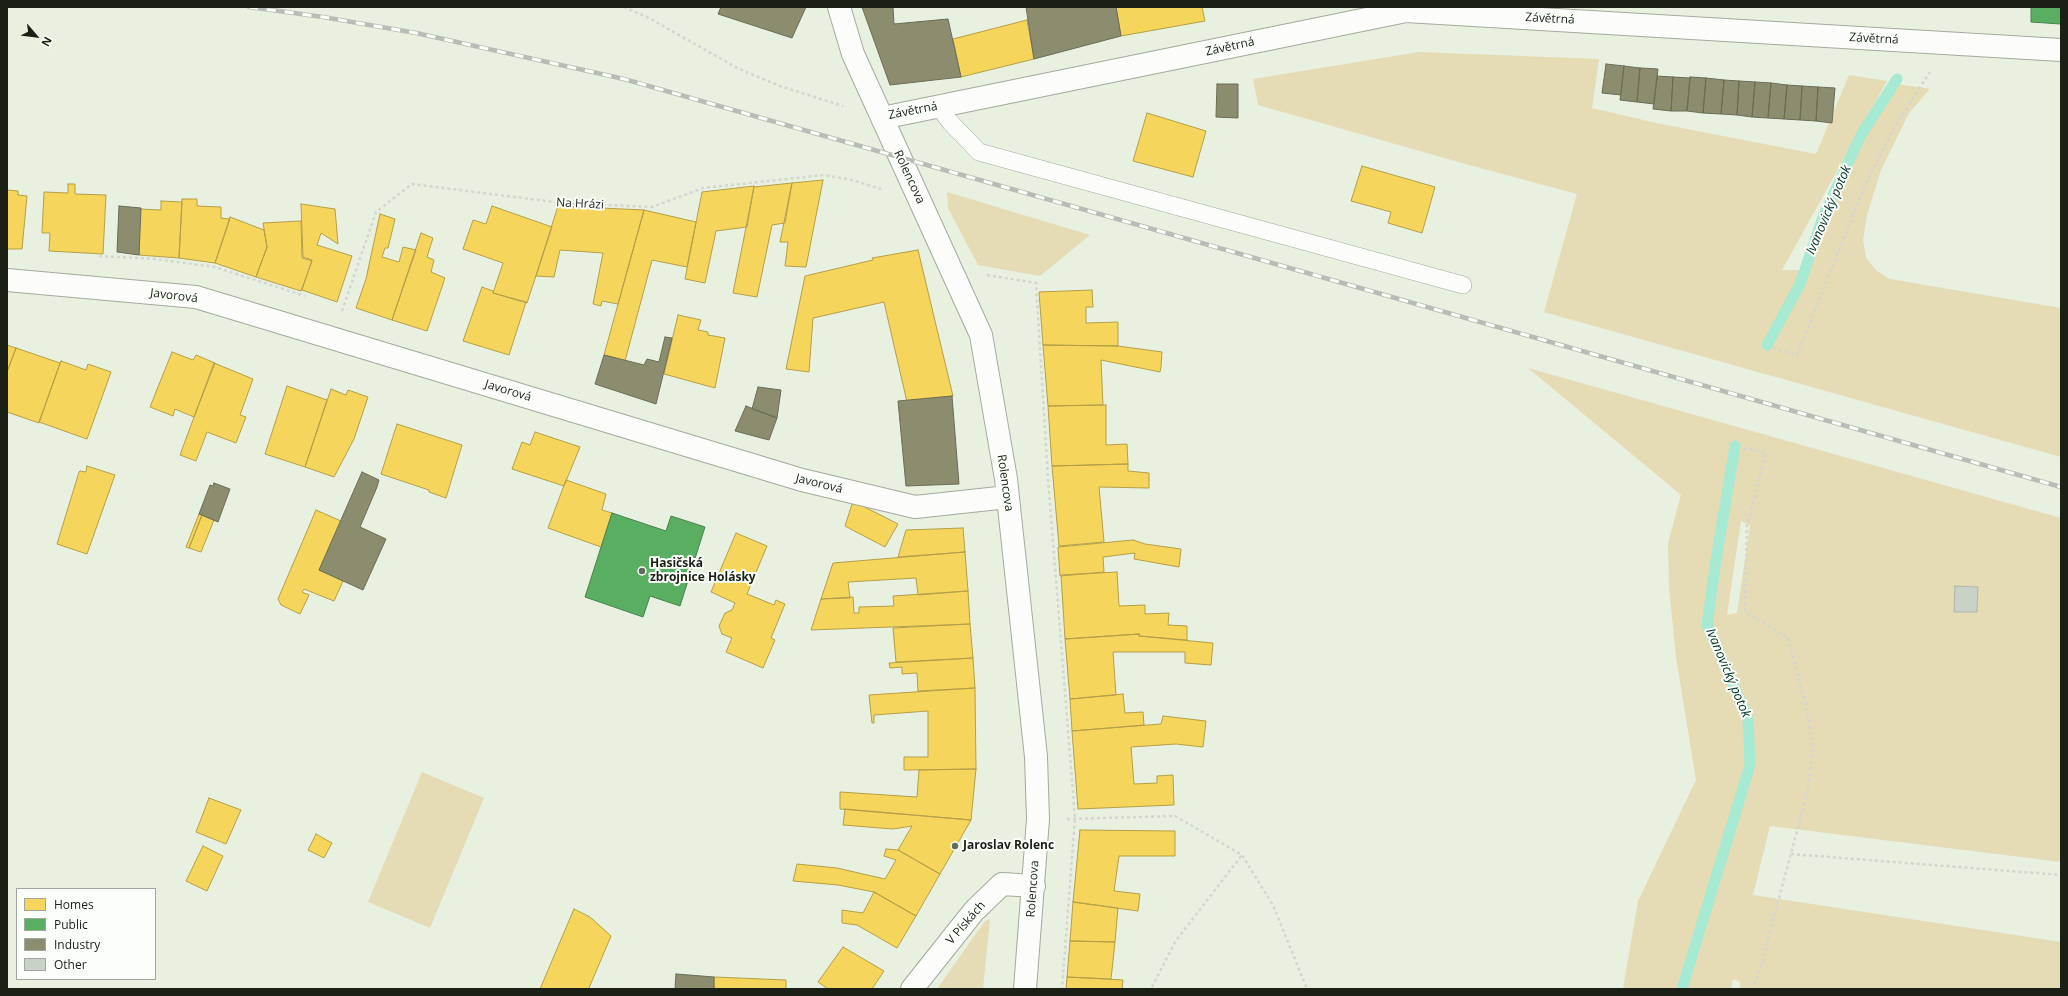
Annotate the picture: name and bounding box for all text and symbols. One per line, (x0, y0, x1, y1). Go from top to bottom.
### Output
street label: Závětrná (1525, 11, 1575, 27)
north arrow (16, 16, 56, 56)
street label: Závětrná (1849, 31, 1899, 47)
text: N (38, 34, 56, 49)
street label: Závětrná (1204, 35, 1256, 59)
street label: Závětrná (887, 99, 939, 123)
street label: Rolencova (890, 148, 928, 206)
water label: Ivanovický potok (1803, 163, 1855, 257)
street label: Na Hrázi (556, 196, 604, 212)
street label: Javorová (149, 286, 199, 306)
street label: Javorová (483, 377, 533, 405)
street label: Rolencova (994, 454, 1016, 512)
street label: Javorová (794, 471, 844, 497)
place label: Hasičská zbrojnice Holásky (650, 557, 756, 585)
marker: Hasičská zbrojnice Holásky (637, 566, 647, 576)
water label: Ivanovický potok (1702, 626, 1754, 720)
place label: Jaroslav Rolenc (963, 839, 1054, 853)
marker: Jaroslav Rolenc (950, 841, 960, 851)
street label: Rolencova (1024, 860, 1042, 918)
legend (16, 888, 156, 980)
text: Homes (54, 896, 94, 913)
street label: V Pískách (943, 899, 989, 947)
text: Public (54, 916, 88, 933)
text: Industry (54, 936, 100, 953)
text: Other (54, 956, 87, 973)

